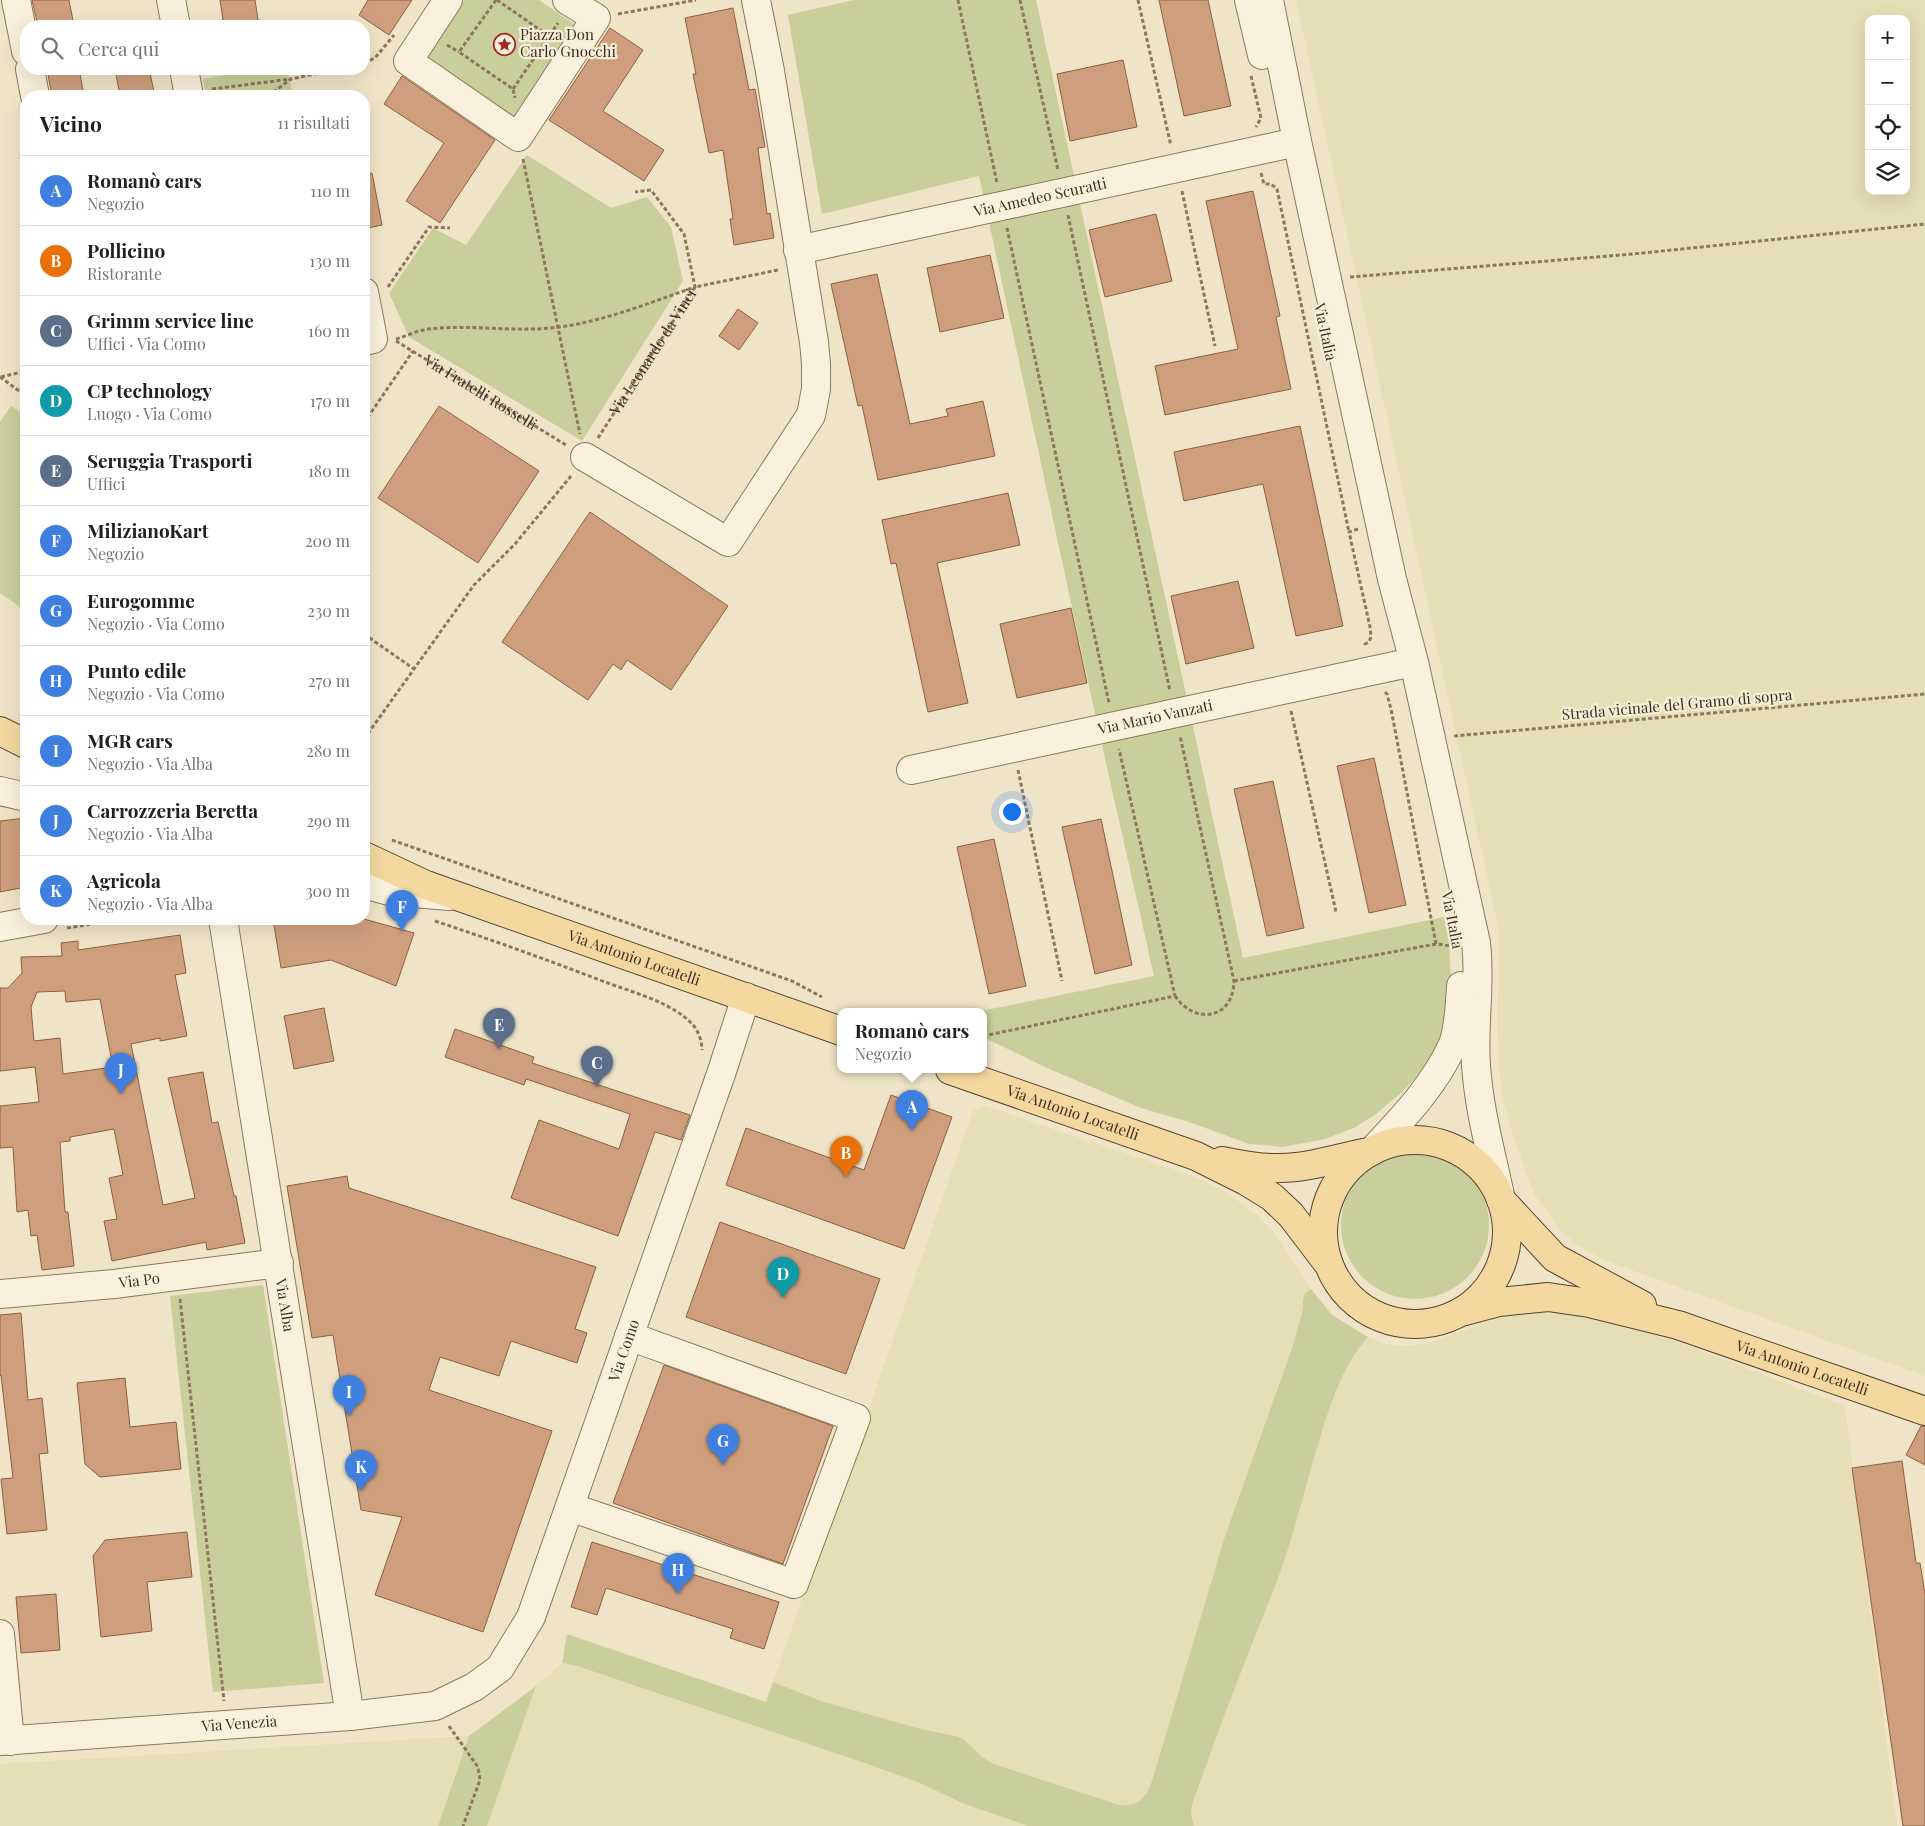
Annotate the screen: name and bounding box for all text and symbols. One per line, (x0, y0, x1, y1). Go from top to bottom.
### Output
map controls (1865, 15, 1910, 195)
button: + (1865, 15, 1910, 60)
search box (20, 20, 370, 75)
place label: Piazza Don Carlo Gnocchi (520, 24, 616, 61)
place icon: Piazza Don Carlo Gnocchi (492, 32, 516, 56)
icon: search (38, 34, 66, 62)
text: Cerca qui (78, 35, 159, 61)
button: − (1865, 60, 1910, 105)
button: locate (1865, 105, 1910, 150)
text: Vicino (40, 109, 102, 137)
text: 11 risultati (277, 112, 350, 133)
button: layers (1865, 150, 1910, 195)
text: Romanò cars (87, 167, 202, 193)
street label: Via Amedeo Scuratti (971, 172, 1109, 221)
text: A (51, 180, 61, 201)
text: 110 m (310, 180, 350, 201)
text: Negozio (87, 193, 144, 214)
text: Pollicino (87, 237, 165, 263)
text: B (51, 250, 61, 271)
text: 130 m (309, 250, 350, 271)
text: Ristorante (87, 263, 162, 284)
street label: Via Leonardo da Vinci (604, 284, 700, 419)
street label: Via Italia (1310, 300, 1342, 363)
text: Grimm service line (87, 307, 254, 333)
text: C (50, 320, 62, 341)
text: 160 m (308, 320, 350, 341)
text: Uffici · Via Como (87, 333, 206, 354)
street label: Via Fratelli Rosselli (420, 349, 542, 434)
text: CP technology (87, 377, 212, 403)
text: D (50, 390, 62, 411)
text: 170 m (310, 390, 350, 411)
text: Luogo · Via Como (87, 403, 212, 424)
text: Seruggia Trasporti (87, 447, 253, 473)
text: E (51, 460, 61, 481)
text: 180 m (308, 460, 350, 481)
text: Uffici (87, 473, 125, 494)
text: MilizianoKart (87, 517, 208, 543)
text: F (51, 530, 61, 551)
text: 200 m (305, 530, 350, 551)
text: Negozio (87, 543, 144, 564)
text: Eurogomme (87, 587, 195, 613)
text: G (50, 600, 62, 621)
text: 230 m (307, 600, 350, 621)
text: Negozio · Via Como (87, 613, 225, 634)
text: Punto edile (87, 657, 186, 683)
text: H (50, 670, 62, 691)
text: 270 m (308, 670, 350, 691)
text: Negozio · Via Como (87, 683, 225, 704)
street label: Strada vicinale del Gramo di sopra (1561, 684, 1793, 724)
street label: Via Mario Vanzati (1095, 694, 1215, 739)
text: MGR cars (87, 727, 173, 753)
text: I (53, 740, 59, 761)
text: 280 m (306, 740, 350, 761)
text: Negozio · Via Alba (87, 753, 213, 774)
text: Carrozzeria Beretta (87, 797, 258, 823)
your location (999, 799, 1025, 825)
text: J (53, 810, 59, 831)
text: 290 m (306, 810, 350, 831)
text: Negozio · Via Alba (87, 823, 213, 844)
text: Agricola (87, 867, 161, 893)
text: K (50, 880, 62, 901)
text: 300 m (305, 880, 350, 901)
street label: Via Italia (1437, 888, 1468, 951)
pin: F (386, 890, 418, 931)
text: Negozio · Via Alba (87, 893, 213, 914)
street label: Via Antonio Locatelli (565, 924, 704, 990)
pin: E (483, 1008, 515, 1049)
popup (837, 1008, 987, 1073)
text: Romanò cars (855, 1017, 969, 1043)
text: Negozio (855, 1043, 912, 1064)
pin: C (581, 1046, 613, 1087)
pin: J (105, 1053, 137, 1094)
street label: Via Antonio Locatelli (1003, 1079, 1143, 1145)
pin: A (896, 1090, 928, 1131)
pin: B (830, 1136, 862, 1177)
pin: D (767, 1257, 799, 1298)
street label: Via Po (116, 1267, 161, 1292)
street label: Via Alba (271, 1276, 300, 1334)
street label: Via Como (603, 1316, 643, 1385)
street label: Via Antonio Locatelli (1733, 1335, 1872, 1400)
pin: I (333, 1375, 365, 1416)
pin: G (707, 1424, 739, 1465)
pin: K (345, 1450, 377, 1491)
pin: H (662, 1553, 694, 1594)
street label: Via Venezia (200, 1710, 278, 1736)

